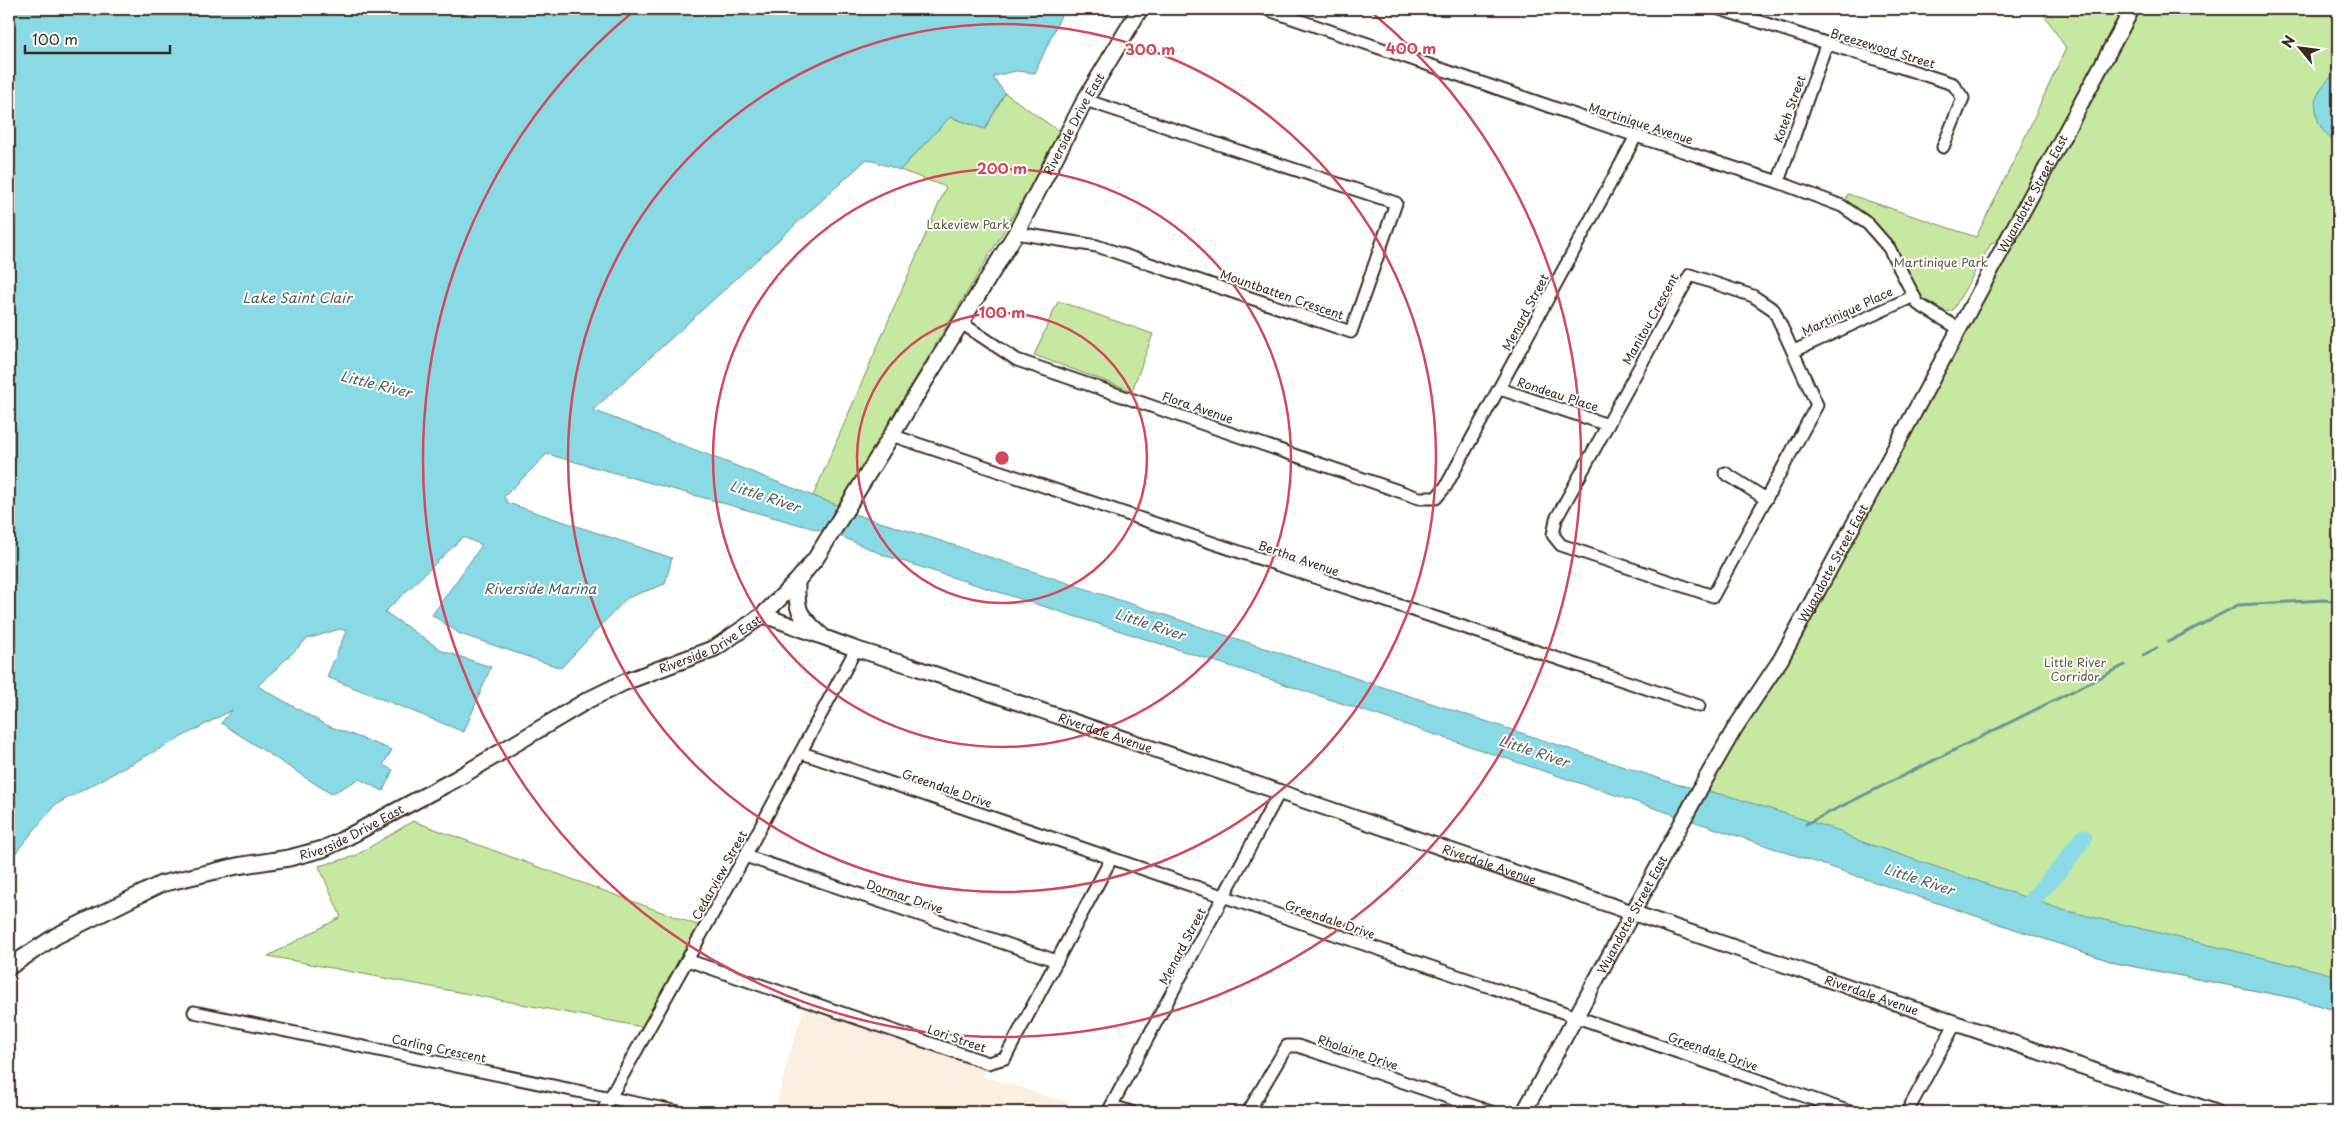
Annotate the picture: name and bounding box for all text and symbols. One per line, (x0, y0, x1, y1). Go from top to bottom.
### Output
scale bar (25, 22, 170, 54)
north arrow (2274, 22, 2324, 72)
street label: Breezewood Street (1828, 24, 1938, 73)
text: 100 m (32, 27, 78, 50)
text: N (2276, 32, 2300, 51)
text: 400 m (1386, 36, 1436, 59)
text: 300 m (1125, 37, 1175, 60)
street label: Riverside Drive East (1039, 69, 1109, 178)
street label: Koteh Street (1768, 72, 1810, 145)
street label: Martinique Avenue (1586, 98, 1696, 149)
street label: Wyandotte Street East (1993, 131, 2072, 256)
text: 200 m (977, 156, 1027, 179)
park label: Lakeview Park (927, 215, 1009, 233)
park label: Martinique Park (1894, 253, 1988, 271)
street label: Mountbatten Crescent (1218, 264, 1346, 324)
street label: Menard Street (1497, 270, 1553, 354)
street label: Manitou Crescent (1618, 270, 1683, 368)
street label: Martinique Place (1799, 282, 1895, 340)
water label: Lake Saint Clair (242, 287, 353, 308)
text: 100 m (979, 300, 1025, 323)
water label: Little River (338, 365, 415, 403)
street label: Rondeau Place (1515, 372, 1601, 416)
street label: Flora Avenue (1160, 386, 1236, 428)
centre of rings (993, 449, 1011, 467)
water label: Little River (727, 475, 804, 518)
street label: Wyandotte Street East (1793, 501, 1872, 626)
street label: Bertha Avenue (1256, 536, 1342, 580)
water label: Riverside Marina (484, 578, 598, 599)
water label: Little River (1112, 603, 1189, 646)
street label: Riverside Drive East (656, 610, 765, 678)
park label: Little River Corridor (2044, 653, 2107, 685)
street label: Riverdale Avenue (1056, 708, 1155, 757)
water label: Little River (1496, 730, 1573, 773)
street label: Greendale Drive (900, 764, 994, 812)
street label: Riverside Drive East (297, 800, 407, 864)
street label: Cedarview Street (687, 827, 751, 923)
street label: Riverdale Avenue (1440, 839, 1539, 888)
street label: Wyandotte Street East (1592, 852, 1671, 977)
water label: Little River (1881, 858, 1958, 901)
street label: Dormar Drive (864, 874, 946, 918)
street label: Greendale Drive (1283, 895, 1377, 943)
street label: Menard Street (1154, 904, 1210, 988)
street label: Riverdale Avenue (1822, 970, 1922, 1019)
street label: Lori Street (925, 1020, 989, 1056)
street label: Greendale Drive (1666, 1027, 1760, 1075)
street label: Carling Crescent (390, 1029, 488, 1067)
street label: Rholaine Drive (1315, 1030, 1401, 1074)

